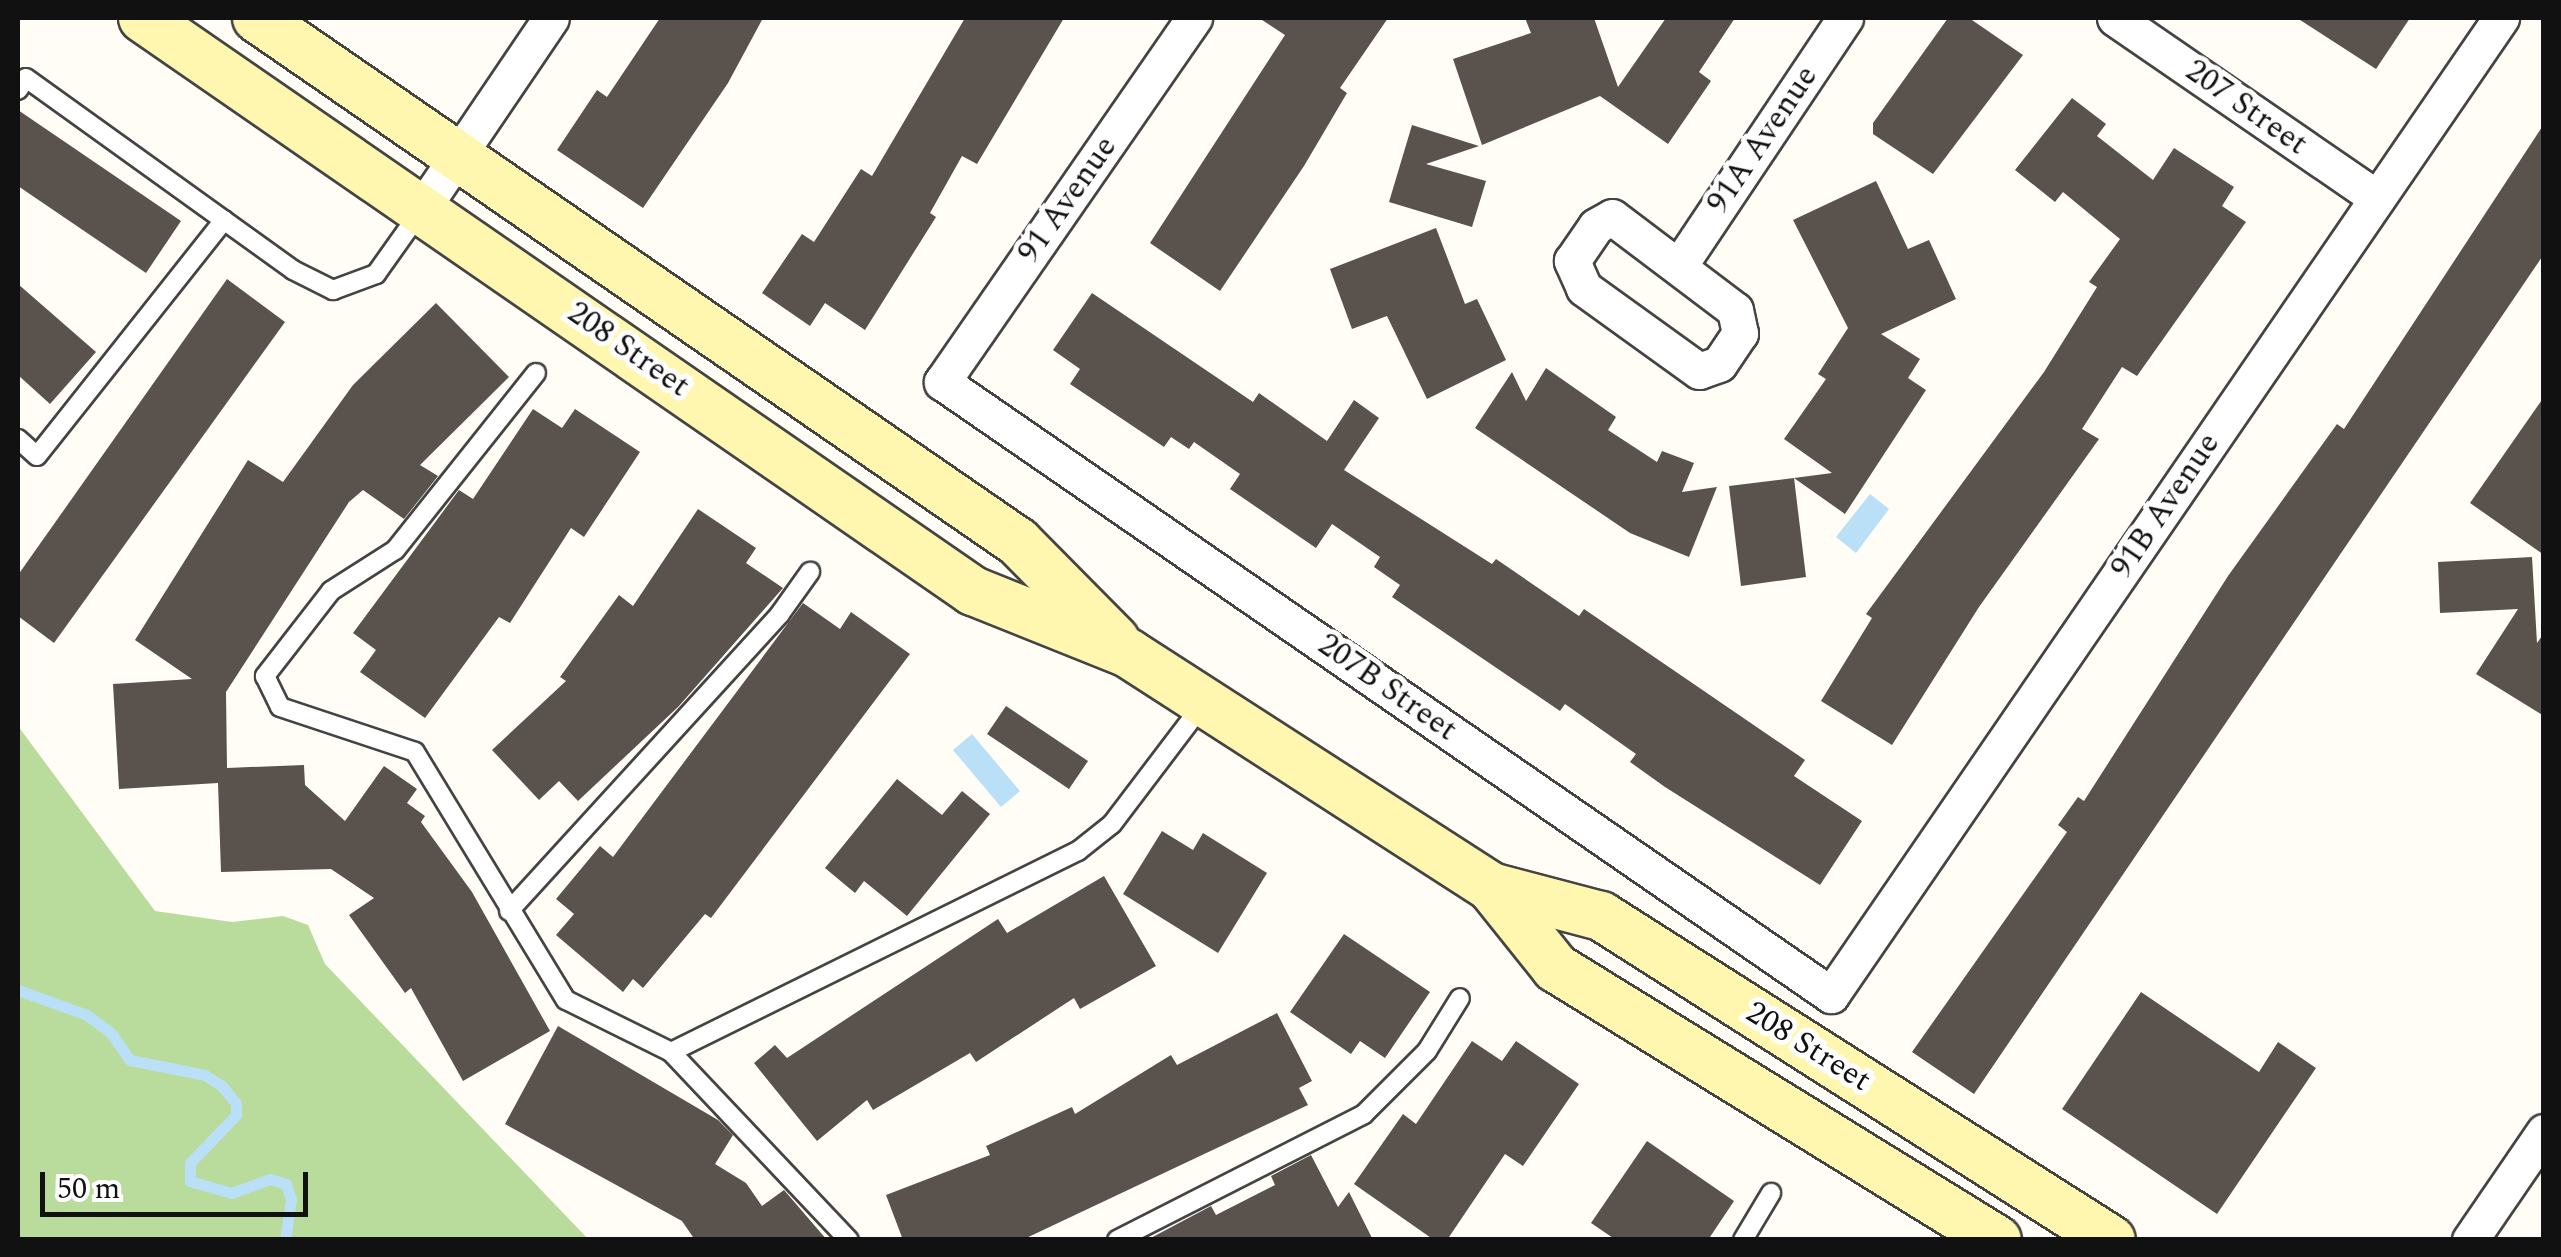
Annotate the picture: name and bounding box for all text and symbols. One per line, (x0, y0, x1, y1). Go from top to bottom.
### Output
street label: 207 Street (2178, 52, 2314, 164)
street label: 91A Avenue (1700, 59, 1826, 221)
street label: 91 Avenue (1011, 129, 1125, 271)
street label: 208 Street (560, 294, 696, 406)
street label: 91B Avenue (2103, 426, 2229, 586)
street label: 207B Street (1310, 626, 1464, 750)
street label: 208 Street (1738, 994, 1878, 1100)
scale bar (45, 1152, 312, 1214)
text: 50 m (57, 1166, 120, 1212)

